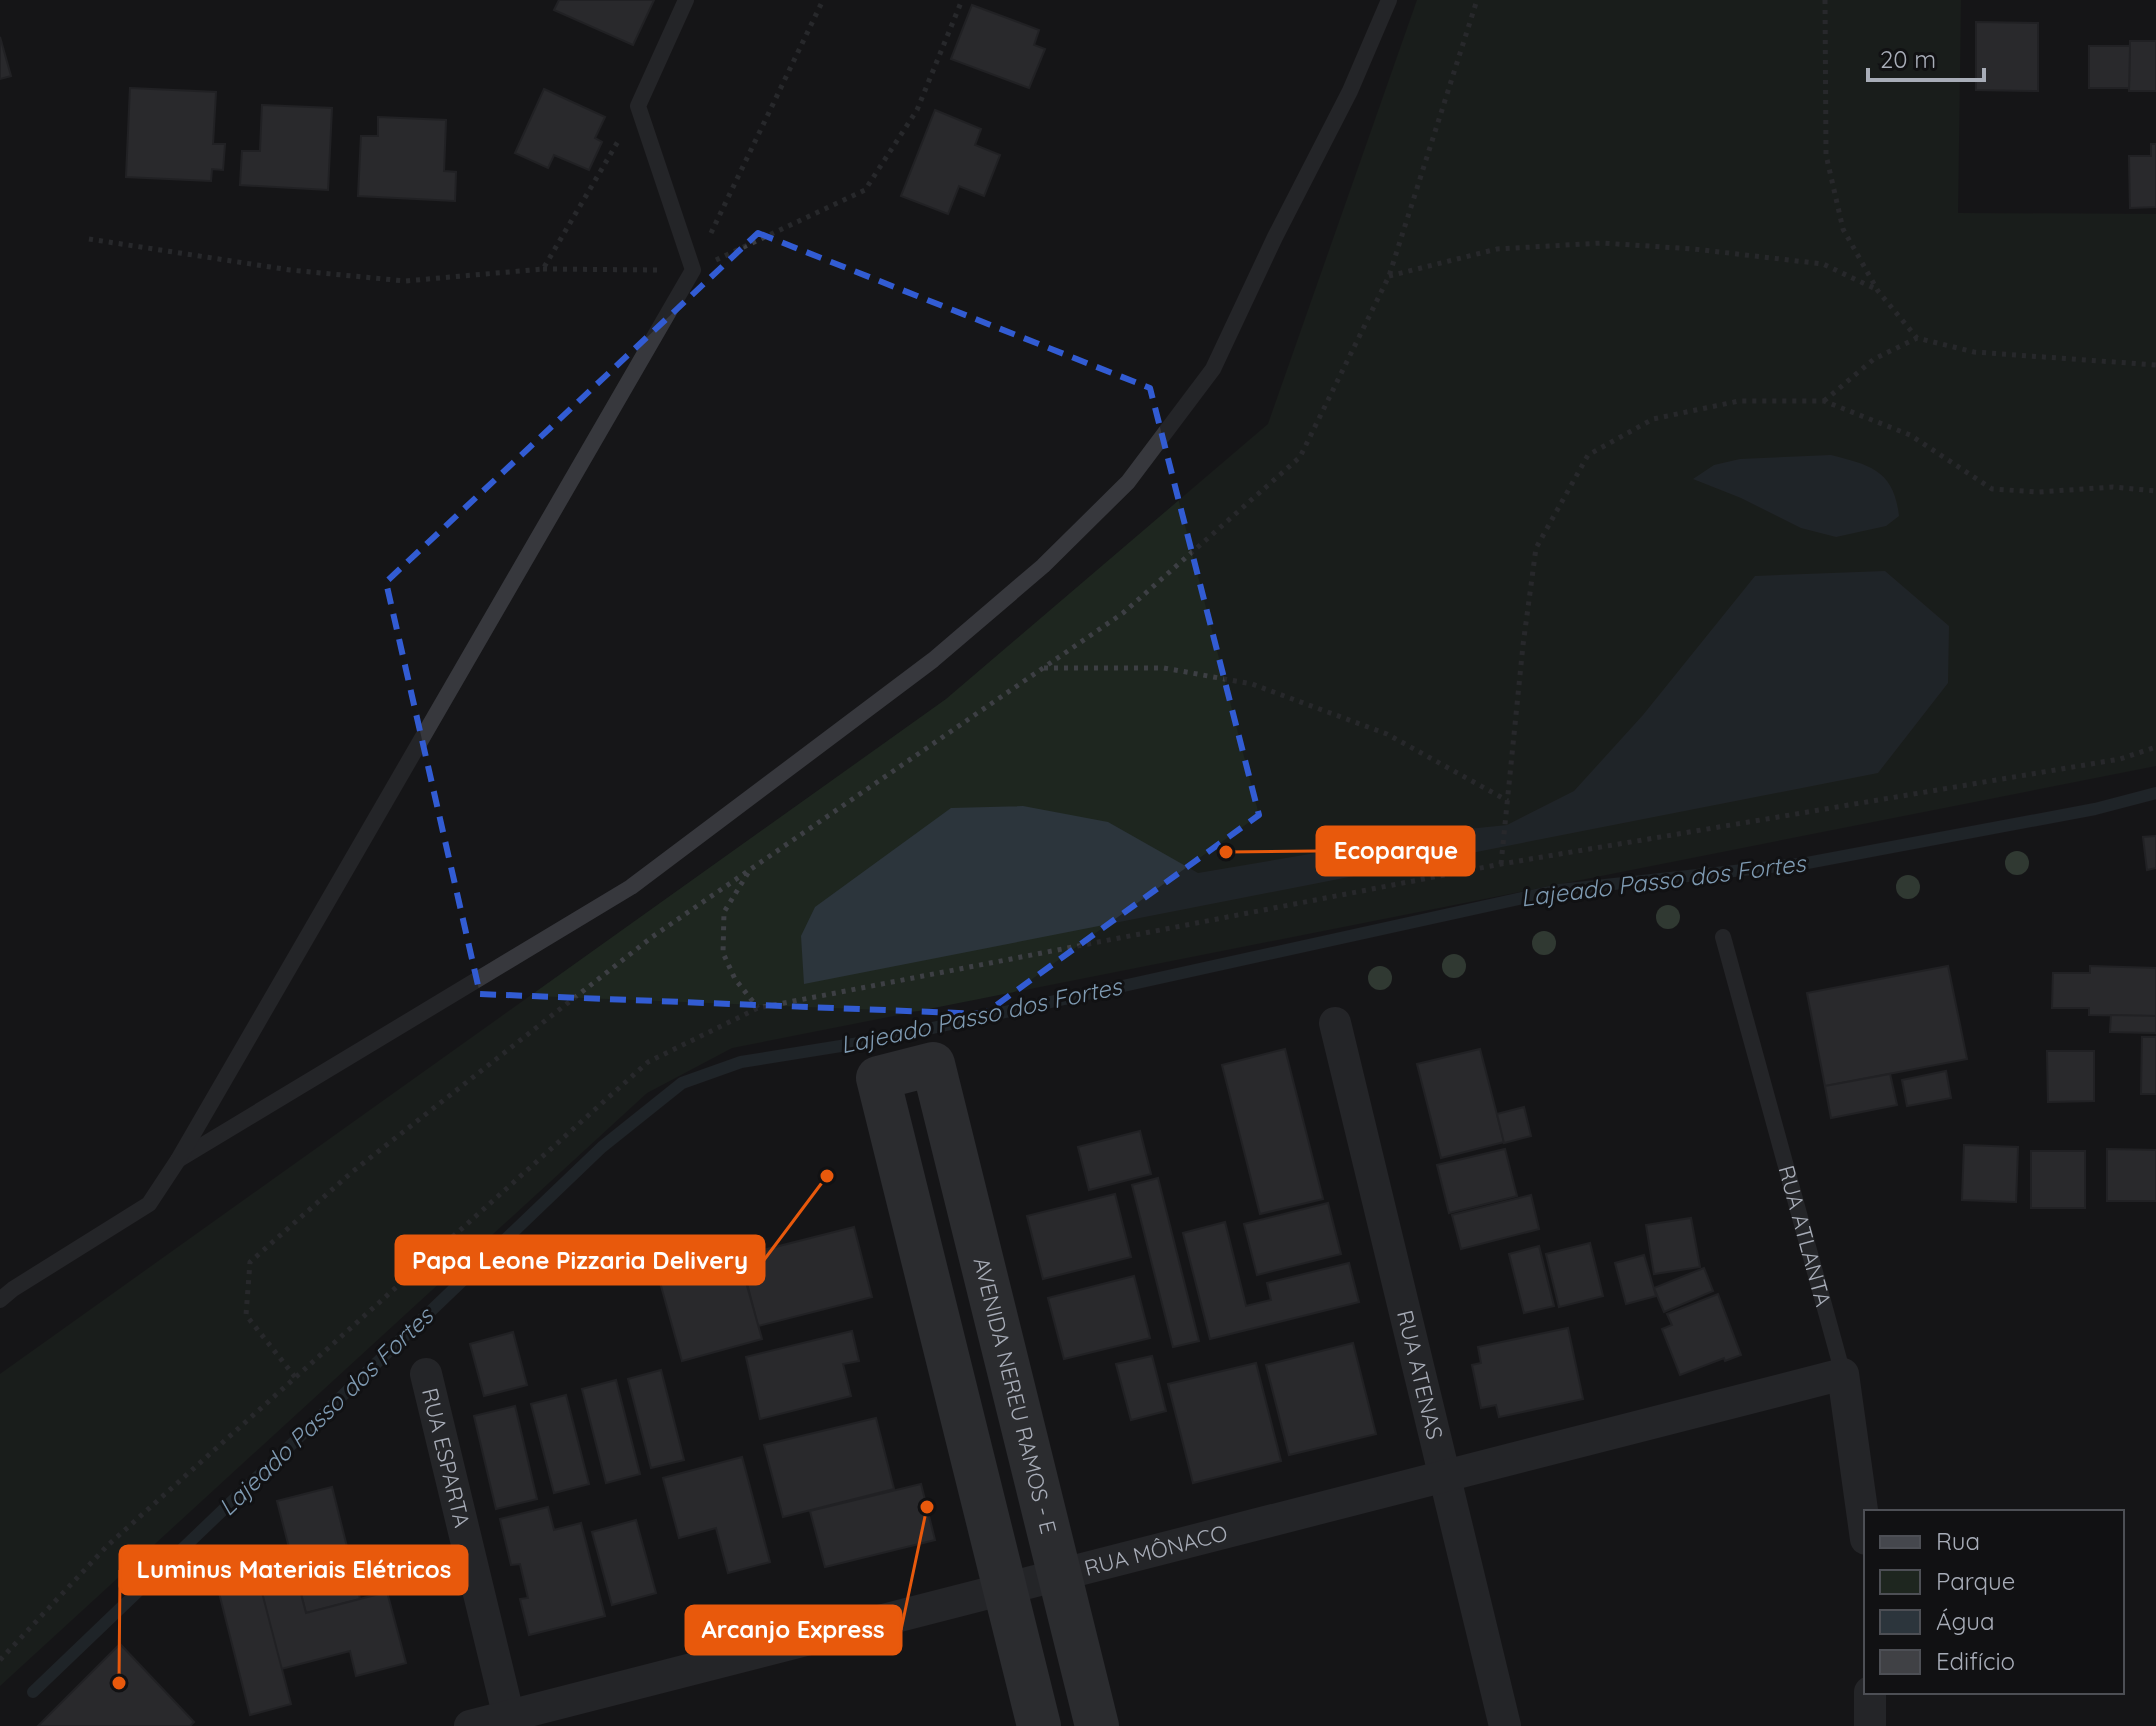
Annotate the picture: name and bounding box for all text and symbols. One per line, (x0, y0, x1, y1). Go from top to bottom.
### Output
scale bar (1868, 32, 1984, 82)
text: 20 m (1880, 44, 1936, 74)
callout: Ecoparque (1317, 827, 1474, 875)
text: Ecoparque (1334, 835, 1458, 865)
water label: Lajeado Passo dos Fortes (1519, 847, 1809, 912)
water label: Lajeado Passo dos Fortes (838, 970, 1126, 1059)
street label: RUA ATLANTA (1772, 1162, 1838, 1310)
callout: Papa Leone Pizzaria Delivery (396, 1236, 764, 1284)
text: Papa Leone Pizzaria Delivery (412, 1245, 748, 1275)
street label: AVENIDA NEREU RAMOS - E (967, 1254, 1063, 1537)
water label: Lajeado Passo dos Fortes (212, 1300, 440, 1522)
street label: RUA ATENAS (1391, 1307, 1449, 1442)
street label: RUA ESPARTA (416, 1385, 477, 1530)
legend (1864, 1510, 2124, 1694)
street label: RUA MÔNACO (1081, 1518, 1230, 1582)
text: Rua (1936, 1526, 1980, 1556)
callout: Luminus Materiais Elétricos (120, 1546, 467, 1594)
text: Luminus Materiais Elétricos (137, 1554, 451, 1584)
text: Parque (1936, 1566, 2015, 1596)
callout: Arcanjo Express (686, 1606, 901, 1654)
text: Água (1936, 1606, 1995, 1636)
text: Arcanjo Express (701, 1614, 885, 1644)
text: Edifício (1936, 1646, 2015, 1676)

